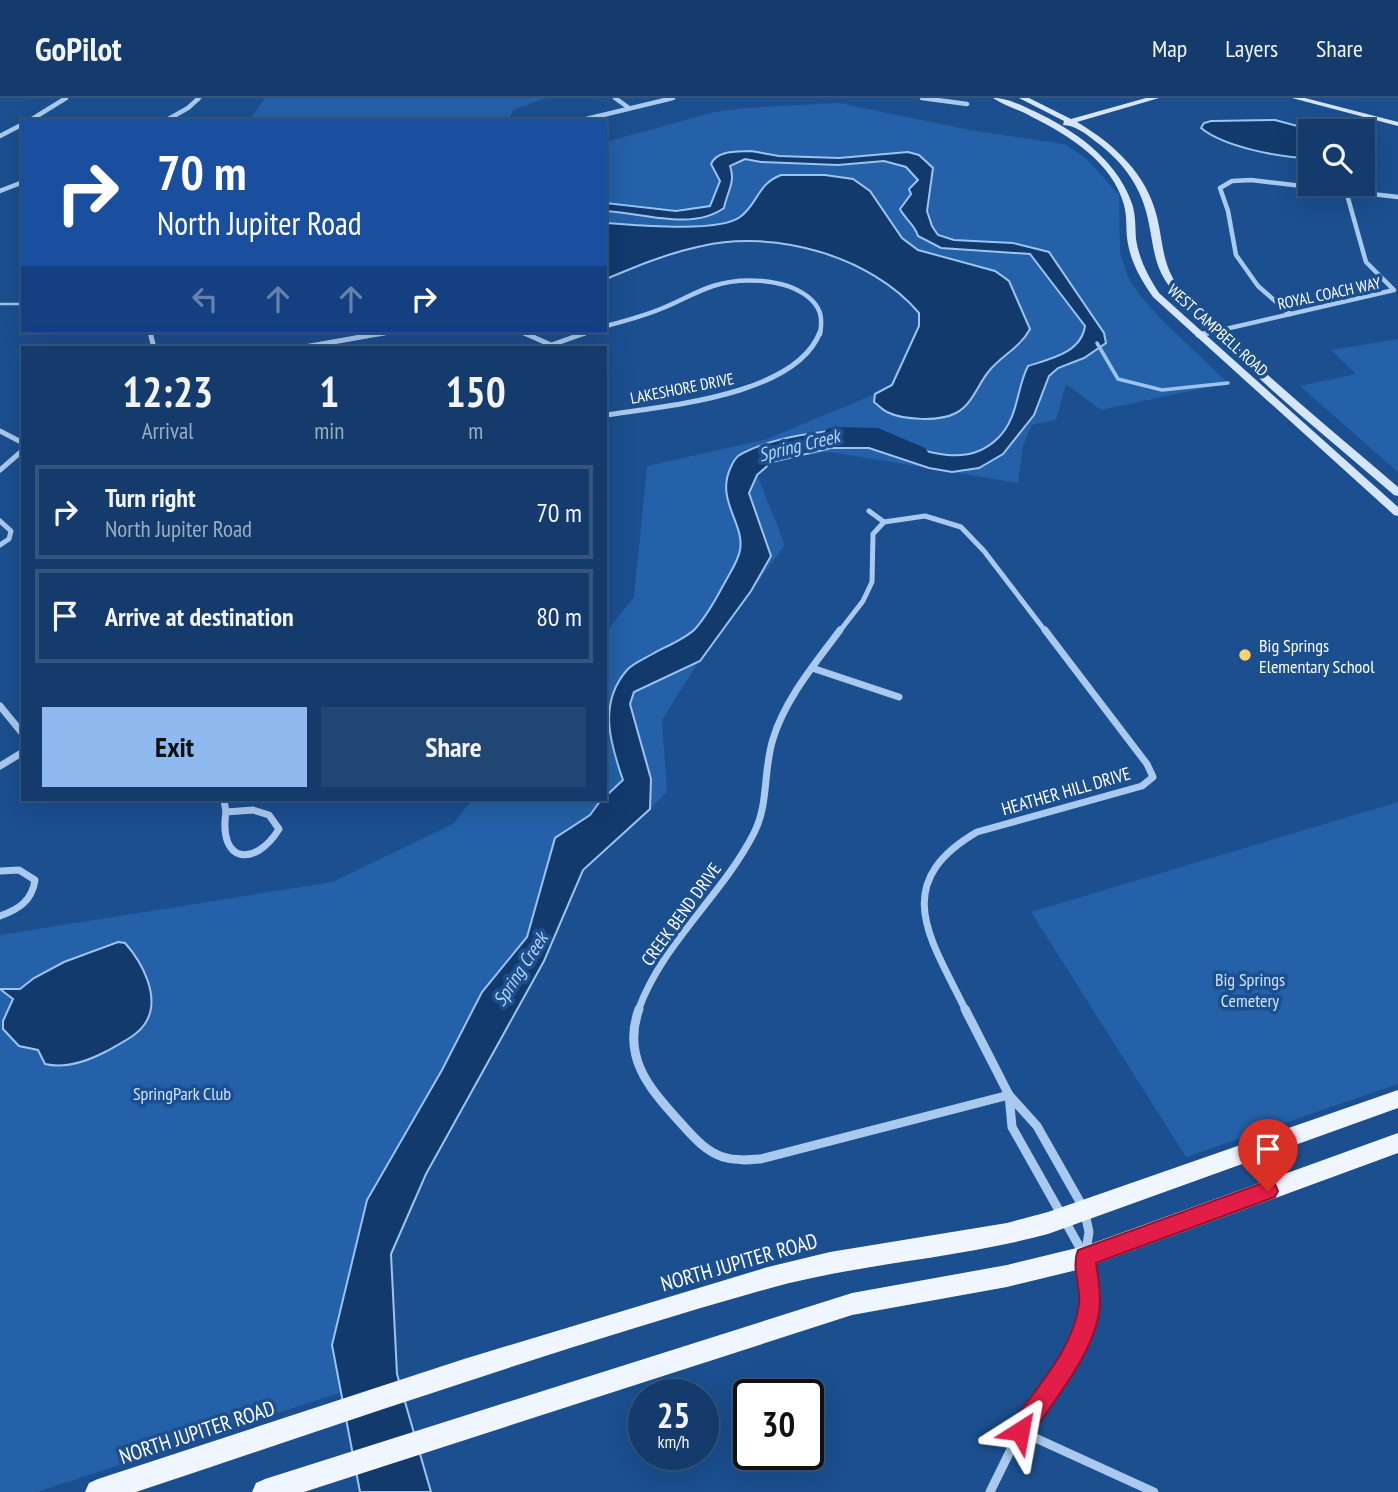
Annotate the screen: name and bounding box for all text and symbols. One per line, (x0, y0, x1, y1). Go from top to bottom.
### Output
text: GoPilot (35, 27, 122, 70)
text: Map (1152, 33, 1187, 64)
text: Layers (1225, 33, 1278, 64)
text: Share (1316, 33, 1363, 64)
map controls (1298, 119, 1375, 196)
button: search (1298, 119, 1375, 196)
text: 70 m (157, 140, 246, 204)
icon: right (42, 147, 133, 238)
text: North Jupiter Road (157, 202, 362, 244)
street label: ROYAL COACH WAY (1276, 272, 1383, 314)
icon: left (186, 280, 224, 318)
icon: ahead (259, 280, 297, 318)
icon: ahead (332, 280, 370, 318)
icon: right (405, 280, 443, 318)
street label: WEST CAMPBELL ROAD (1164, 280, 1272, 380)
text: 12:23 (122, 364, 213, 419)
text: 1 (319, 364, 339, 419)
text: 150 (446, 364, 506, 419)
street label: LAKESHORE DRIVE (628, 368, 736, 408)
text: Arrival (142, 416, 194, 445)
text: min (314, 416, 344, 445)
text: m (468, 416, 483, 445)
water label: Spring Creek (756, 423, 845, 467)
text: Turn right (105, 481, 196, 514)
icon: right (46, 493, 84, 531)
text: 70 m (536, 496, 582, 529)
text: North Jupiter Road (105, 514, 252, 543)
icon: arrive (46, 597, 84, 635)
text: Arrive at destination (105, 600, 294, 633)
text: 80 m (536, 600, 582, 633)
place label: Big Springs Elementary School (1259, 634, 1375, 678)
marker: Big Springs Elementary School (1237, 647, 1253, 663)
button: Exit (42, 707, 307, 787)
button: Share (321, 707, 586, 787)
street label: HEATHER HILL DRIVE (999, 762, 1133, 820)
street label: CREEK BEND DRIVE (636, 858, 726, 970)
water label: Spring Creek (487, 926, 554, 1010)
park label: Big Springs Cemetery (1215, 968, 1285, 1012)
park label: SpringPark Club (133, 1082, 231, 1105)
pin (1238, 1119, 1298, 1191)
icon: arrive (1249, 1130, 1287, 1168)
street label: NORTH JUPITER ROAD (657, 1227, 821, 1297)
speed limit sign: 30 (733, 1379, 824, 1470)
text: 25 (657, 1392, 690, 1438)
street label: NORTH JUPITER ROAD (116, 1394, 278, 1470)
position arrow (983, 1394, 1057, 1468)
text: km/h (658, 1430, 689, 1453)

